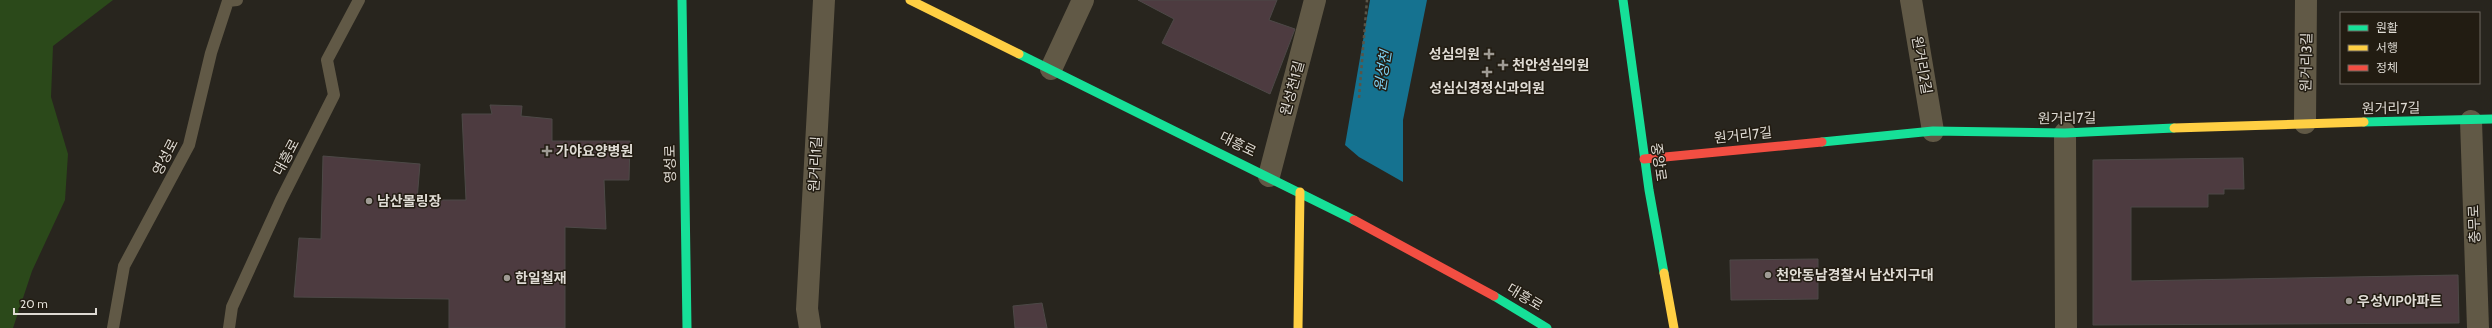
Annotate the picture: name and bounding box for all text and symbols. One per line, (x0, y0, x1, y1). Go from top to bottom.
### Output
legend (2340, 12, 2480, 84)
text: 원활 (2376, 20, 2398, 35)
street label: 원거리3길 (2296, 32, 2316, 92)
street label: 원거리2길 (1908, 34, 1936, 96)
text: 서행 (2376, 40, 2398, 55)
place label: 성심의원 (1428, 45, 1480, 63)
water label: 원성천 (1371, 47, 1395, 93)
marker: 성심의원 (1483, 48, 1495, 60)
place label: 천안성심의원 (1512, 56, 1589, 74)
street label: 원성천1길 (1276, 59, 1308, 117)
marker: 천안성심의원 (1497, 59, 1509, 71)
text: 정체 (2376, 60, 2398, 75)
marker: 성심신경정신과의원 (1481, 66, 1493, 78)
place label: 성심신경정신과의원 (1429, 79, 1545, 97)
street label: 원거리7길 (2362, 98, 2420, 118)
street label: 원거리7길 (2038, 108, 2096, 128)
street label: 원거리7길 (1713, 123, 1773, 147)
street label: 대흥로 (1217, 127, 1259, 161)
street label: 영성로 (148, 136, 182, 178)
street label: 대흥로 (269, 136, 303, 178)
street label: 원거리1길 (805, 136, 825, 192)
place label: 가야요양병원 (556, 142, 633, 160)
street label: 중앙로 (1647, 142, 1671, 183)
street label: 영성로 (661, 144, 679, 183)
marker: 가야요양병원 (541, 145, 553, 157)
place label: 남산볼링장 (377, 192, 442, 210)
marker: 남산볼링장 (364, 196, 374, 206)
street label: 충무로 (2464, 204, 2484, 244)
place label: 천안동남경찰서 남산지구대 (1776, 266, 1934, 284)
place label: 한일철재 (515, 269, 567, 287)
marker: 천안동남경찰서 남산지구대 (1763, 270, 1773, 280)
marker: 한일철재 (502, 273, 512, 283)
street label: 대흥로 (1504, 279, 1546, 315)
scale bar (14, 290, 96, 316)
place label: 우성VIP아파트 (2357, 292, 2442, 310)
text: 20 m (20, 296, 48, 311)
marker: 우성VIP아파트 (2344, 296, 2354, 306)

